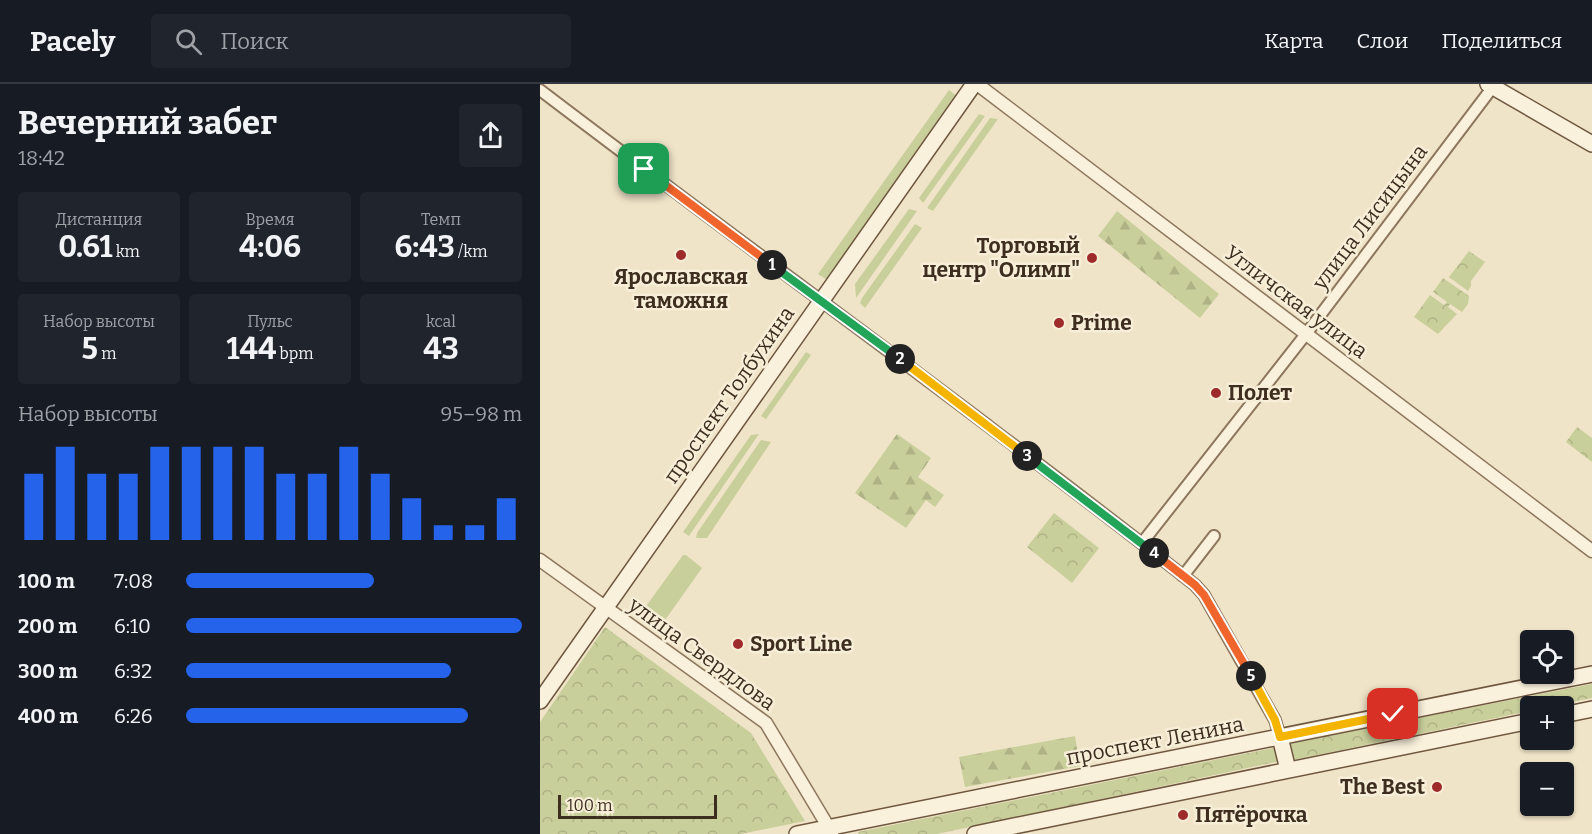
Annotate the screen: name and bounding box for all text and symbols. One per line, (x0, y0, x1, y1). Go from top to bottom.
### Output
search box (151, 14, 571, 68)
text: Pacely (30, 25, 115, 58)
icon: search (172, 25, 205, 58)
text: Поиск (220, 28, 288, 55)
text: Карта (1264, 28, 1323, 54)
text: Слои (1356, 28, 1408, 54)
text: Поделиться (1441, 28, 1562, 54)
text: Вечерний забег (18, 103, 277, 143)
button: share (459, 104, 522, 167)
street label: улица Лисицына (1306, 139, 1433, 296)
pin (618, 143, 669, 194)
text: 18:42 (18, 146, 65, 170)
icon: arrive (627, 152, 660, 185)
text: Дистанция (56, 210, 142, 229)
text: Время (245, 210, 295, 229)
text: Темп (421, 210, 461, 229)
text: 0.61 (58, 229, 112, 265)
text: 4:06 (239, 229, 301, 265)
text: 6:43 (395, 229, 455, 265)
place label: Торговый центр "Олимп" (923, 233, 1080, 283)
street label: Угличская улица (1219, 240, 1373, 365)
text: km (112, 242, 140, 261)
text: /km (455, 242, 487, 261)
marker: Ярославская таможня (674, 248, 688, 262)
pin: 1 (757, 250, 787, 280)
marker: Торговый центр "Олимп" (1085, 251, 1099, 265)
text: 1 (769, 255, 775, 274)
place label: Ярославская таможня (614, 264, 748, 314)
street label: проспект Толбухина (658, 301, 800, 489)
place label: Prime (1071, 310, 1132, 336)
text: Набор высоты (43, 312, 155, 331)
text: Пульс (247, 312, 293, 331)
text: kcal (426, 312, 456, 331)
marker: Prime (1052, 316, 1066, 330)
text: 5 (82, 331, 98, 367)
text: 144 (226, 331, 276, 367)
text: 43 (423, 331, 459, 367)
text: m (98, 344, 116, 363)
text: bpm (276, 344, 314, 363)
pin: 2 (885, 344, 915, 374)
text: 2 (895, 349, 905, 368)
place label: Полет (1228, 380, 1293, 406)
marker: Полет (1209, 386, 1223, 400)
text: Набор высоты (18, 402, 158, 426)
text: 95–98 m (441, 402, 522, 426)
pin: 3 (1012, 441, 1042, 471)
text: 3 (1022, 446, 1032, 465)
pin: 4 (1139, 538, 1169, 568)
text: 4 (1149, 543, 1159, 562)
text: 100 m (18, 569, 75, 593)
text: 7:08 (114, 569, 153, 593)
street label: улица Свердлова (623, 591, 781, 716)
text: 200 m (18, 614, 77, 638)
text: 6:10 (114, 614, 151, 638)
map controls (1520, 630, 1574, 816)
button: locate (1520, 630, 1574, 684)
place label: Sport Line (750, 631, 852, 657)
marker: Sport Line (731, 637, 745, 651)
text: 300 m (18, 659, 78, 683)
text: 6:32 (114, 659, 152, 683)
pin: 5 (1236, 661, 1266, 691)
text: 5 (1247, 666, 1255, 685)
pin (1367, 688, 1418, 739)
button: + (1520, 696, 1574, 750)
icon: check (1376, 697, 1409, 730)
text: 400 m (18, 704, 78, 728)
text: 6:26 (114, 704, 153, 728)
street label: проспект Ленина (1064, 711, 1246, 771)
button: − (1520, 762, 1574, 816)
place label: The Best (1340, 774, 1426, 800)
marker: The Best (1430, 780, 1444, 794)
scale bar (558, 792, 717, 820)
text: 100 m (567, 796, 612, 815)
place label: Пятёрочка (1195, 802, 1308, 828)
marker: Пятёрочка (1176, 808, 1190, 822)

